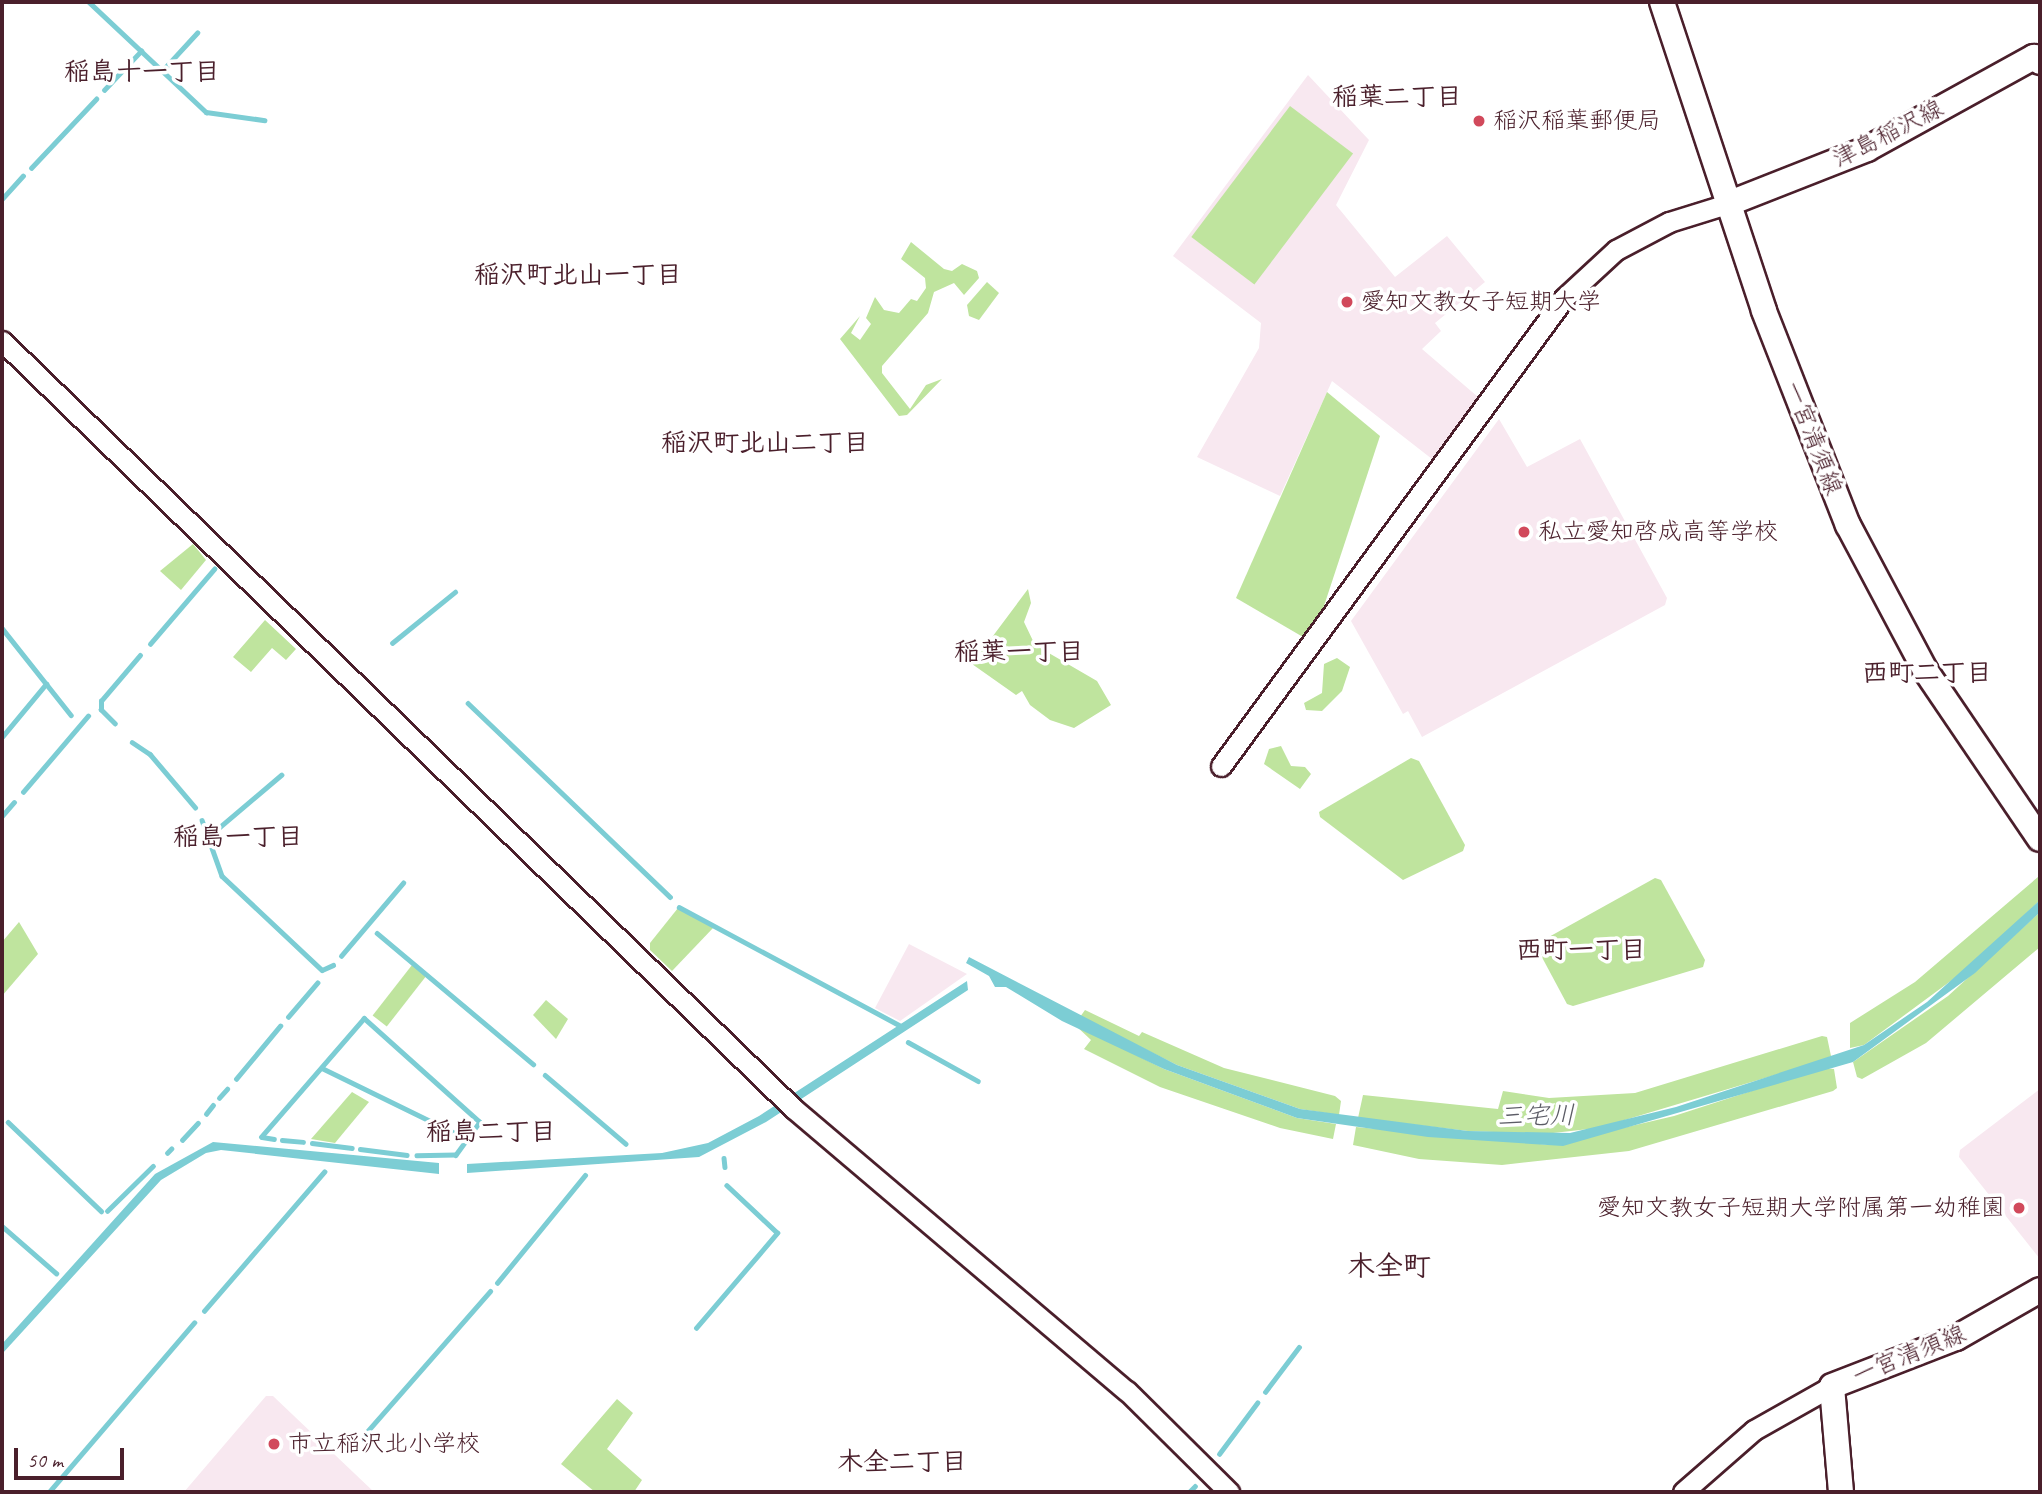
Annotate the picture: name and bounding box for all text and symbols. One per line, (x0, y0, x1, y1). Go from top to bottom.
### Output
district label: 稲島十一丁目 (64, 56, 220, 88)
district label: 稲葉二丁目 (1332, 81, 1462, 113)
street label: 津島稲沢線 (1828, 94, 1948, 174)
place label: 稲沢稲葉郵便局 (1493, 107, 1661, 135)
marker: 稲沢稲葉郵便局 (1471, 113, 1487, 129)
district label: 稲沢町北山一丁目 (474, 259, 682, 291)
place label: 愛知文教女子短期大学 (1361, 288, 1601, 316)
marker: 愛知文教女子短期大学 (1339, 294, 1355, 310)
street label: 一宮清須線 (1778, 377, 1848, 499)
district label: 稲沢町北山二丁目 (661, 427, 869, 459)
place label: 私立愛知啓成高等学校 (1538, 518, 1778, 546)
marker: 私立愛知啓成高等学校 (1516, 524, 1532, 540)
district label: 稲葉一丁目 (954, 636, 1084, 668)
district label: 西町二丁目 (1862, 657, 1992, 689)
district label: 稲島一丁目 (173, 821, 303, 853)
district label: 西町一丁目 (1516, 934, 1646, 966)
water label: 三宅川 (1497, 1100, 1575, 1132)
district label: 稲島二丁目 (426, 1116, 556, 1148)
place label: 愛知文教女子短期大学附属第一幼稚園 (1597, 1194, 2005, 1222)
marker: 愛知文教女子短期大学附属第一幼稚園 (2011, 1200, 2027, 1216)
district label: 木全町 (1347, 1249, 1431, 1283)
street label: 一宮清須線 (1848, 1319, 1970, 1391)
place label: 市立稲沢北小学校 (288, 1430, 480, 1458)
scale bar (18, 1434, 128, 1478)
marker: 市立稲沢北小学校 (266, 1436, 282, 1452)
district label: 木全二丁目 (837, 1446, 967, 1478)
text: 50 m (27, 1447, 63, 1473)

